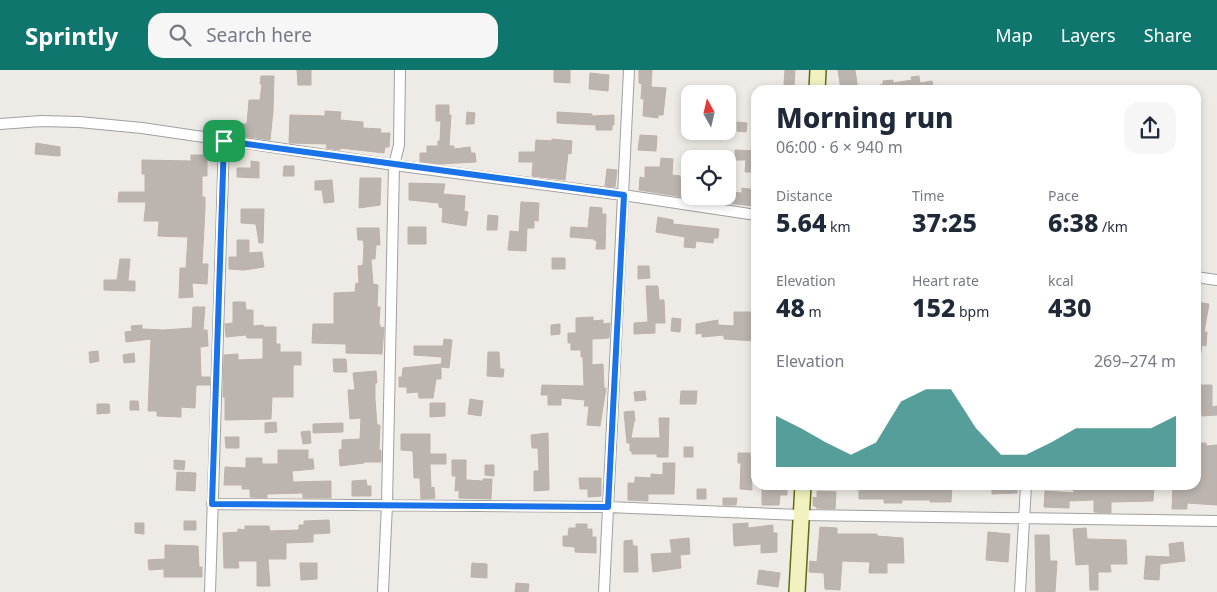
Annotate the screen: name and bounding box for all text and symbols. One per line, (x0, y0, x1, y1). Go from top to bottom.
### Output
search box (148, 13, 498, 58)
text: Sprintly (25, 19, 118, 52)
icon: search (166, 21, 194, 49)
text: Search here (206, 22, 312, 48)
text: Map (995, 23, 1033, 47)
text: Layers (1061, 23, 1116, 47)
text: Share (1144, 23, 1192, 47)
north arrow (681, 85, 736, 140)
map controls (681, 85, 736, 205)
text: Morning run (776, 98, 954, 136)
button: share (1124, 102, 1176, 154)
pin (203, 120, 245, 162)
icon: arrive (210, 127, 238, 155)
text: 06:00 · 6 × 940 m (776, 136, 903, 158)
button: locate (681, 150, 736, 205)
text: Distance (776, 186, 833, 205)
text: Time (912, 186, 944, 205)
text: Pace (1048, 186, 1079, 205)
text: 5.64 (776, 205, 826, 239)
text: 37:25 (912, 205, 977, 239)
text: 6:38 (1048, 205, 1098, 239)
text: km (826, 217, 851, 236)
text: /km (1098, 217, 1128, 236)
text: Elevation (776, 271, 836, 290)
text: Heart rate (912, 271, 979, 290)
text: kcal (1048, 271, 1074, 290)
text: 48 (776, 290, 805, 324)
text: 152 (912, 290, 955, 324)
text: 430 (1048, 290, 1091, 324)
text: m (805, 302, 822, 321)
text: bpm (955, 302, 989, 321)
text: Elevation (776, 350, 844, 372)
text: 269–274 m (1094, 350, 1176, 372)

